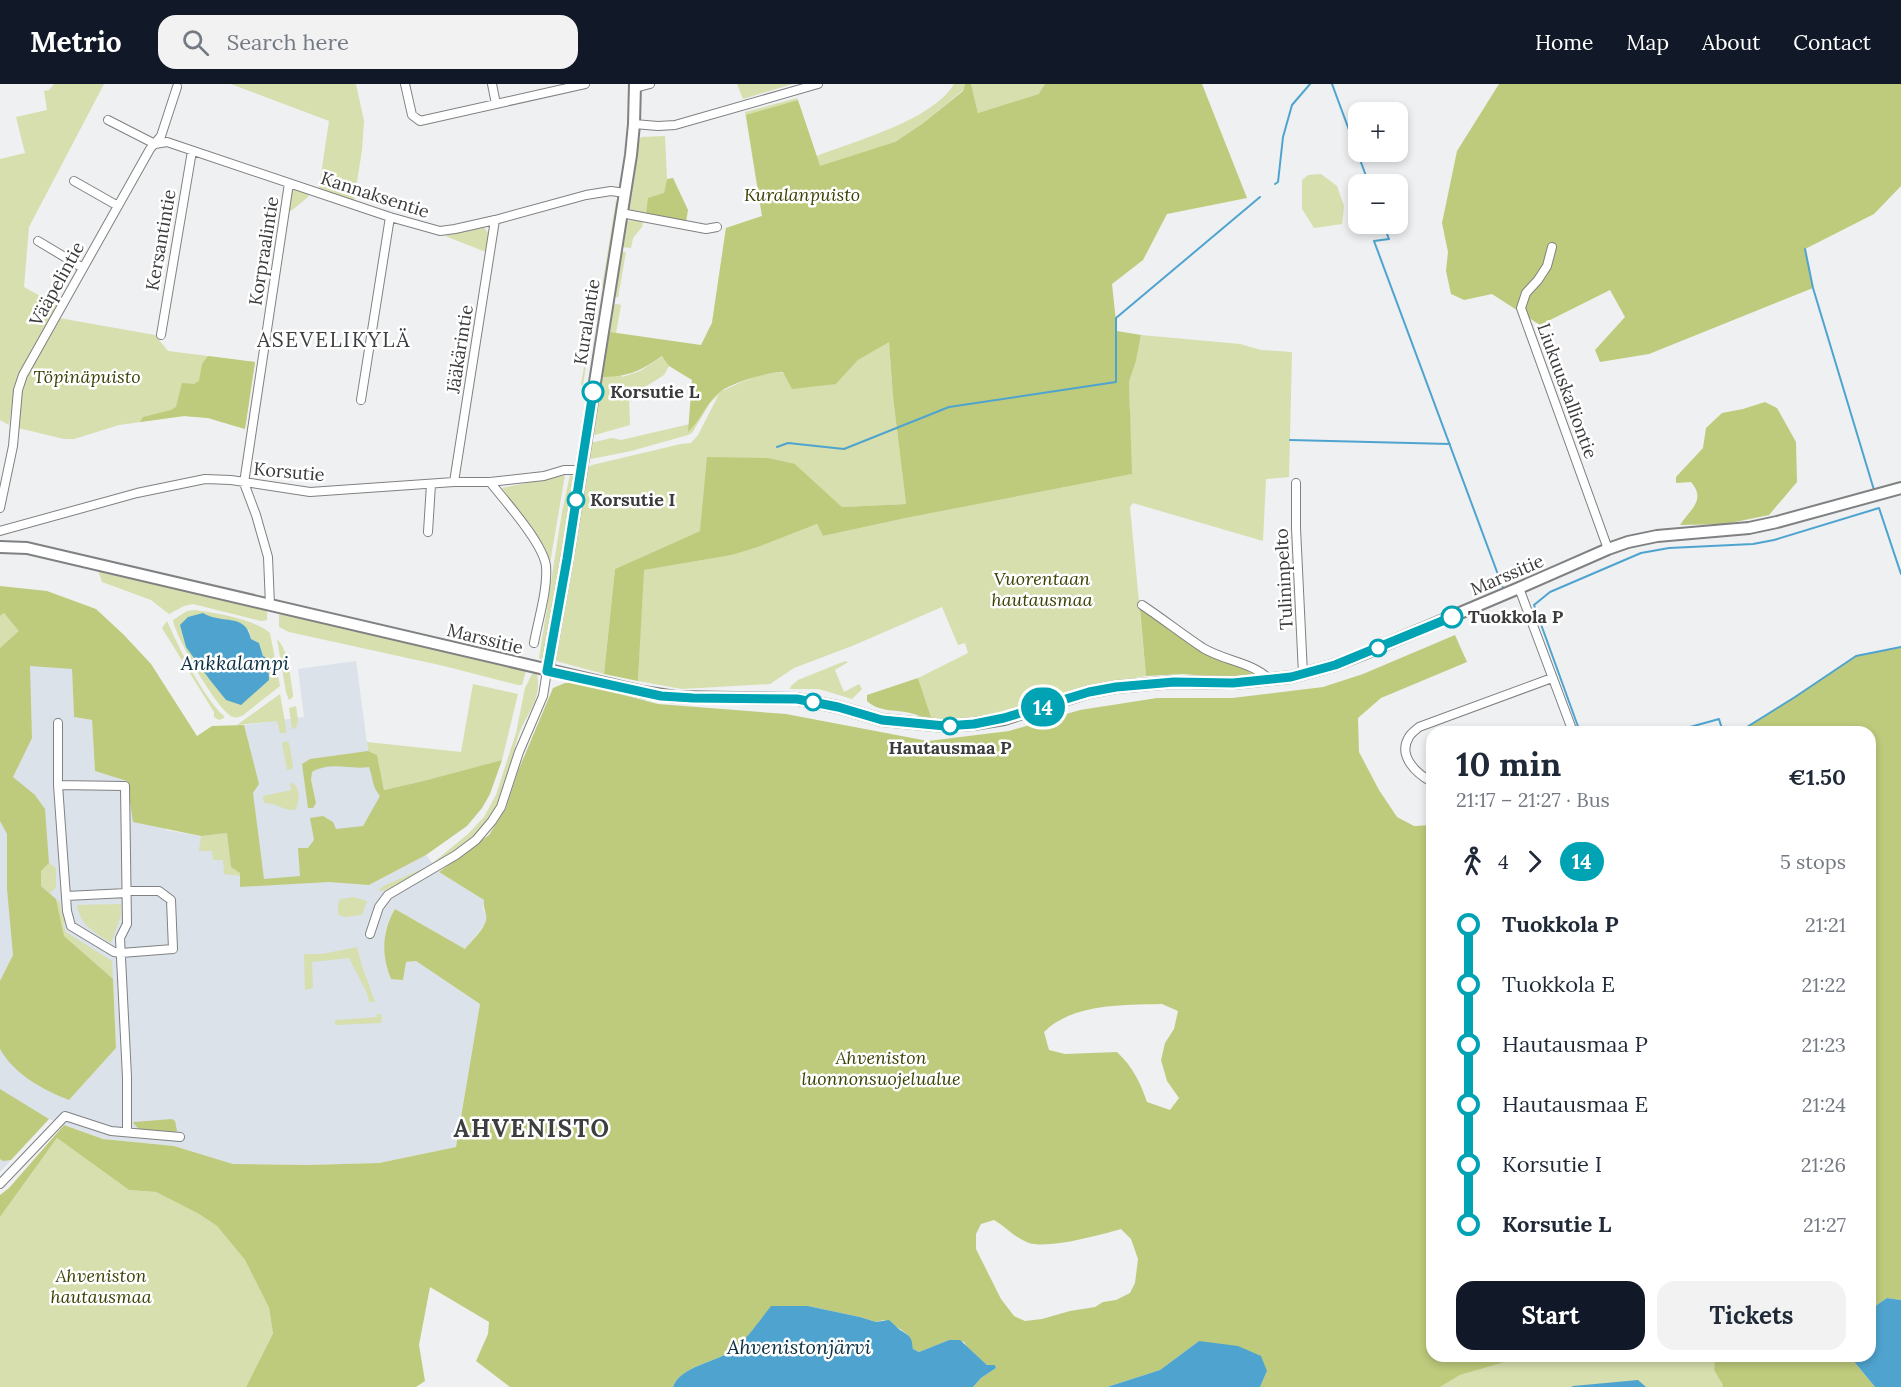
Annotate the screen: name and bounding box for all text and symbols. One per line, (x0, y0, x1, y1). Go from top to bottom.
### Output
search box (158, 15, 578, 69)
text: Metrio (30, 24, 122, 60)
icon: search (179, 26, 212, 59)
text: Search here (227, 28, 349, 56)
text: Home (1535, 29, 1593, 56)
text: Map (1626, 29, 1669, 56)
text: About (1702, 29, 1760, 56)
text: Contact (1793, 29, 1871, 56)
map controls (1348, 102, 1408, 234)
button: + (1348, 102, 1408, 162)
street label: Kannaksentie (318, 166, 433, 223)
button: − (1348, 174, 1408, 234)
park label: Kuralanpuisto (744, 183, 860, 206)
street label: Kersantintie (140, 187, 181, 292)
street label: Korpraalintie (244, 195, 283, 307)
street label: Vääpelintie (23, 237, 89, 331)
street label: Kuralantie (568, 277, 605, 366)
street label: Jääkärintie (441, 303, 478, 396)
street label: Liukuuskalliontie (1532, 320, 1603, 462)
district label: ASEVELIKYLÄ (256, 326, 411, 353)
park label: Töpinäpuisto (33, 365, 141, 388)
place label: Korsutie L (610, 380, 700, 403)
marker: Korsutie L (582, 381, 604, 403)
street label: Korsutie (253, 457, 326, 486)
place label: Korsutie I (590, 488, 676, 511)
marker: Korsutie I (567, 491, 585, 509)
street label: Tulininpelto (1269, 528, 1298, 630)
street label: Marssitie (1467, 549, 1547, 600)
park label: Vuorentaan hautausmaa (991, 567, 1093, 611)
place label: Tuokkola P (1468, 605, 1564, 628)
marker: Tuokkola P (1441, 606, 1463, 628)
street label: Marssitie (445, 618, 526, 659)
unlabelled marker (1369, 639, 1387, 657)
water label: Ankkalampi (180, 650, 290, 675)
line badge: 14 (1016, 688, 1070, 726)
unlabelled marker (804, 693, 822, 711)
text: 14 (1033, 694, 1053, 721)
marker: Hautausmaa P (941, 717, 959, 735)
place label: Hautausmaa P (888, 736, 1012, 759)
text: 10 min (1456, 743, 1561, 785)
text: €1.50 (1788, 763, 1846, 791)
text: 21:17 – 21:27 · Bus (1456, 787, 1610, 812)
icon: walk (1456, 845, 1489, 878)
icon: forward (1518, 845, 1551, 878)
text: 14 (1572, 848, 1592, 875)
text: 4 (1498, 849, 1509, 874)
text: 5 stops (1780, 849, 1846, 874)
text: Tuokkola P (1502, 910, 1618, 938)
text: 21:21 (1805, 912, 1846, 937)
text: Tuokkola E (1502, 970, 1615, 998)
text: 21:22 (1802, 972, 1846, 997)
text: Hautausmaa P (1502, 1030, 1648, 1058)
text: 21:23 (1801, 1032, 1846, 1057)
park label: Ahveniston luonnonsuojelualue (801, 1046, 961, 1090)
text: Hautausmaa E (1502, 1090, 1648, 1118)
text: 21:24 (1802, 1092, 1846, 1117)
district label: AHVENISTO (453, 1113, 611, 1144)
text: Korsutie I (1502, 1150, 1602, 1178)
text: 21:26 (1801, 1152, 1846, 1177)
text: Korsutie L (1502, 1210, 1611, 1238)
text: 21:27 (1803, 1212, 1846, 1237)
park label: Ahveniston hautausmaa (50, 1264, 152, 1308)
button: Start (1456, 1281, 1645, 1350)
button: Tickets (1657, 1281, 1846, 1350)
water label: Ahvenistonjärvi (726, 1334, 872, 1359)

